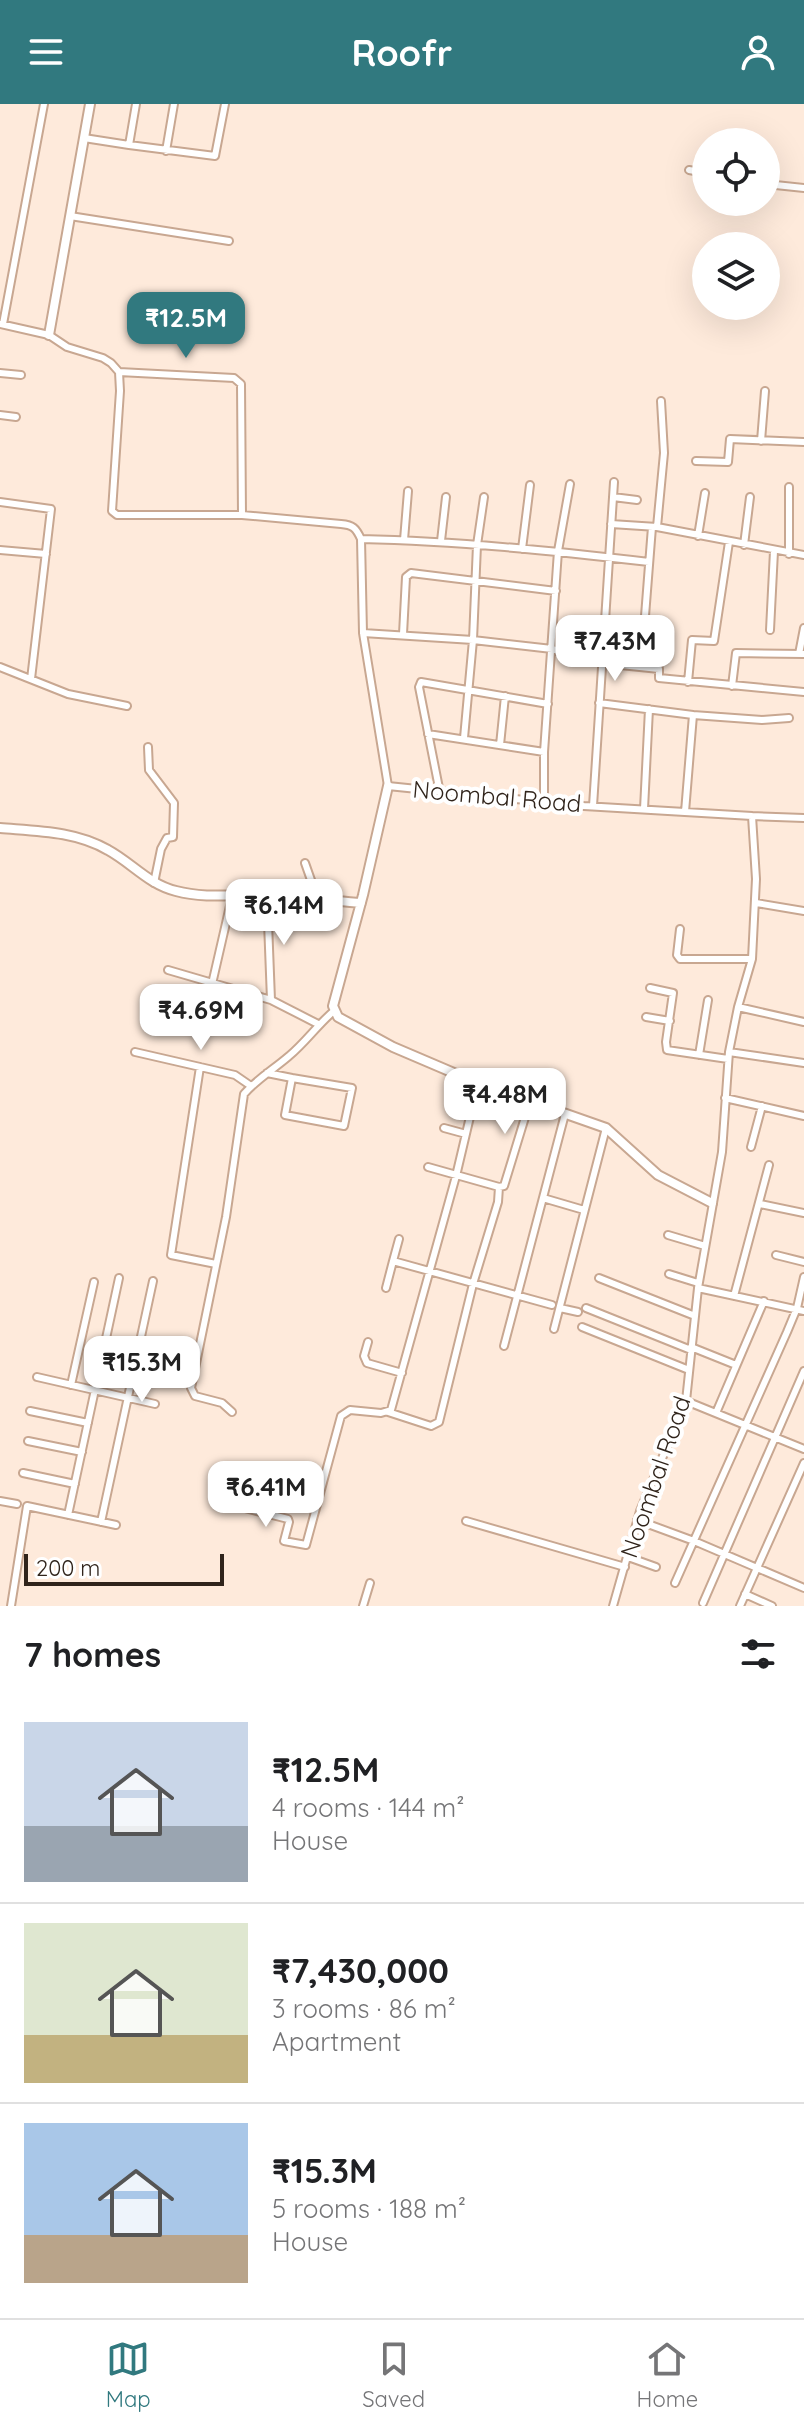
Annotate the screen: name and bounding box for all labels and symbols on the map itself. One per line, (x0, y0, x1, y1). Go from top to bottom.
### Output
pin: ₹12.5M (121, 292, 251, 360)
pin: ₹7.43M (550, 615, 680, 683)
street label: Noombal Road (412, 774, 583, 818)
pin: ₹6.14M (219, 879, 349, 947)
pin: ₹4.69M (136, 984, 266, 1052)
pin: ₹4.48M (440, 1068, 570, 1136)
pin: ₹15.3M (77, 1336, 207, 1404)
street label: Noombal Road (613, 1392, 697, 1561)
pin: ₹6.41M (201, 1461, 331, 1529)
scale bar (24, 1550, 224, 1586)

